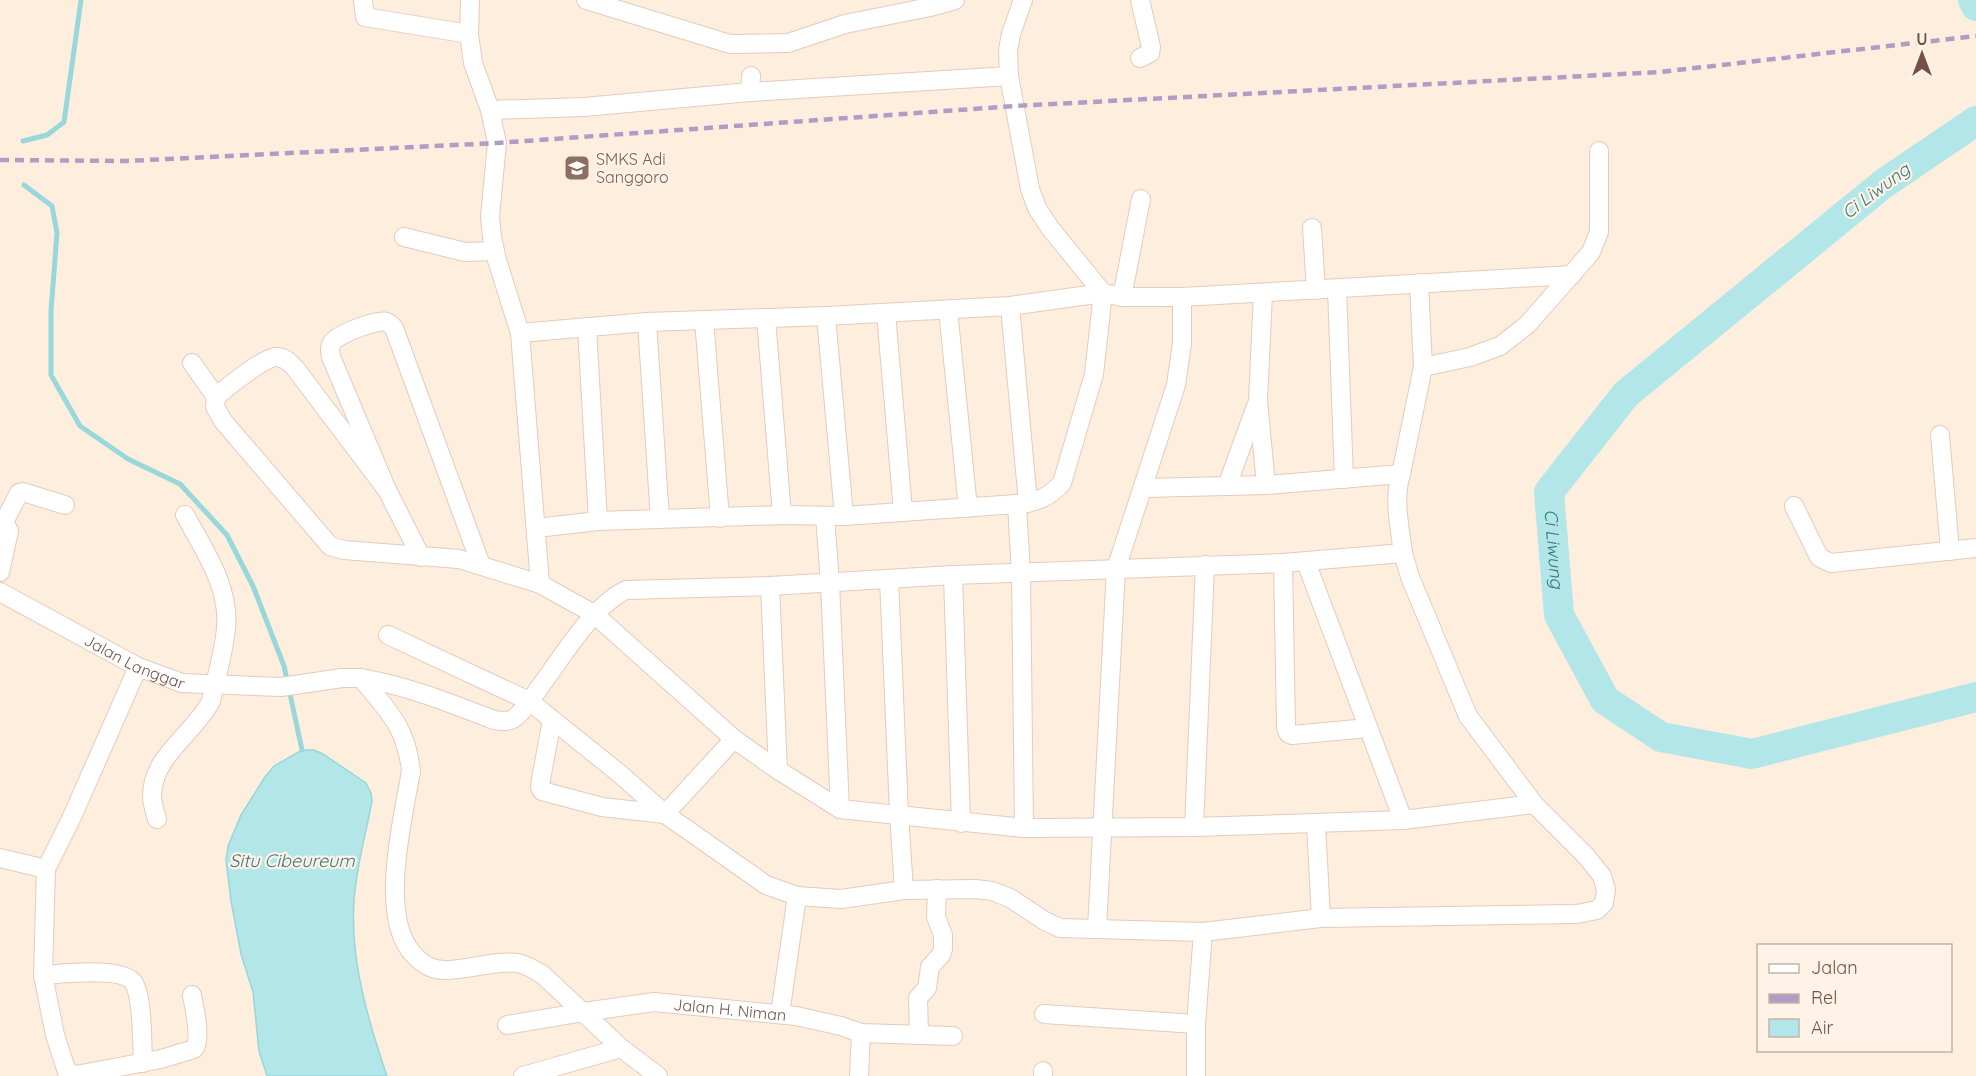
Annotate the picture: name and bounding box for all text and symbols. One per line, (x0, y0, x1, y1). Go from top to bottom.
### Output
north arrow (1892, 24, 1952, 84)
text: U (1916, 29, 1928, 49)
place label: SMKS Adi Sanggoro (596, 149, 669, 187)
school or university icon: SMKS Adi Sanggoro (562, 153, 592, 183)
water label: Ci Liwung (1837, 156, 1916, 224)
water label: Ci Liwung (1539, 508, 1569, 591)
street label: Jalan Langgar (81, 630, 188, 693)
water label: Situ Cibeureum (229, 849, 355, 872)
legend (1757, 944, 1952, 1052)
text: Jalan (1811, 956, 1858, 979)
text: Rel (1811, 986, 1837, 1009)
street label: Jalan H. Niman (672, 994, 787, 1025)
text: Air (1811, 1016, 1833, 1039)

